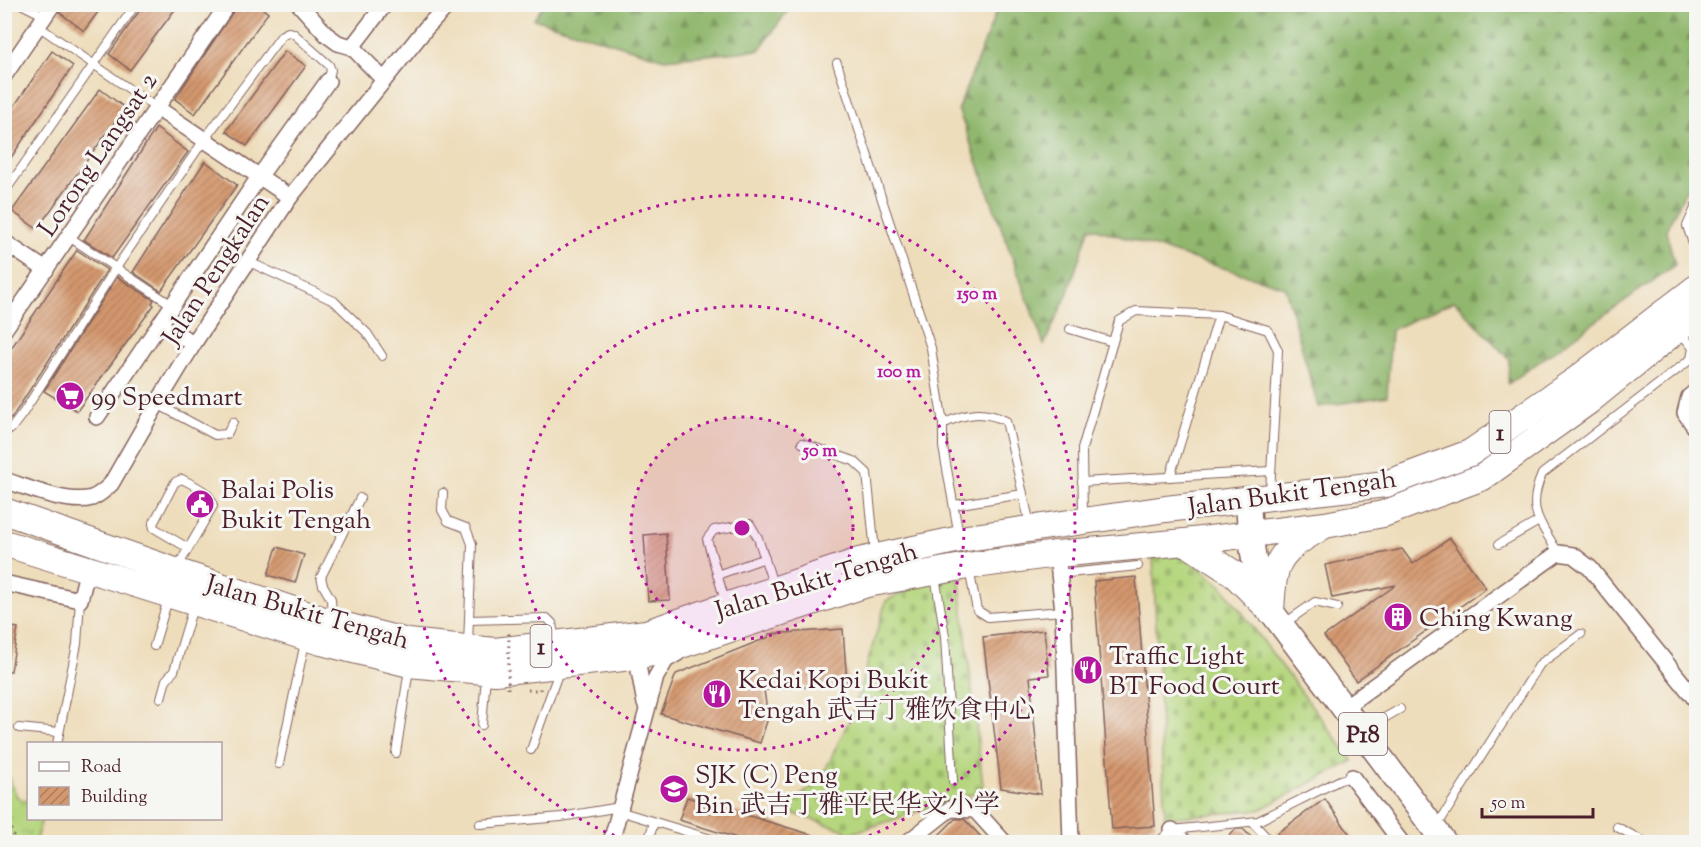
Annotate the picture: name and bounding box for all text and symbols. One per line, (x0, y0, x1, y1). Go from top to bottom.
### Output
street label: Lorong Langsat 2 (30, 66, 168, 245)
street label: Jalan Pengkalan (153, 187, 280, 355)
text: 150 m (957, 282, 997, 308)
text: 100 m (877, 360, 921, 386)
supermarket icon: 99 Speedmart (54, 380, 86, 412)
place label: 99 Speedmart (91, 380, 243, 417)
road number: 1 (1490, 411, 1510, 453)
text: 50 m (801, 439, 837, 465)
street label: Jalan Bukit Tengah (1184, 462, 1399, 528)
place label: Balai Polis Bukit Tengah (221, 473, 371, 540)
public building icon: Balai Polis Bukit Tengah (184, 488, 216, 520)
centre of rings (732, 518, 752, 538)
street label: Jalan Bukit Tengah (709, 534, 923, 631)
street label: Jalan Bukit Tengah (199, 566, 413, 660)
building icon: Ching Kwang (1382, 601, 1414, 633)
place label: Ching Kwang (1419, 601, 1573, 638)
road number: 1 (530, 625, 552, 667)
place label: Traffic Light BT Food Court (1109, 639, 1280, 706)
restaurant icon: Traffic Light BT Food Court (1072, 654, 1104, 686)
place label: Kedai Kopi Bukit Tengah 武吉丁雅饮食中心 (738, 663, 1035, 730)
restaurant icon: Kedai Kopi Bukit Tengah 武吉丁雅饮食中心 (701, 678, 733, 710)
road number: P18 (1339, 713, 1387, 755)
legend (27, 742, 222, 820)
text: Road (81, 755, 121, 781)
place label: SJK (C) Peng Bin 武吉丁雅平民华文小学 (695, 758, 1000, 825)
school or university icon: SJK (C) Peng Bin 武吉丁雅平民华文小学 (658, 773, 690, 805)
scale bar (1482, 781, 1593, 819)
text: Building (81, 785, 147, 811)
text: 50 m (1490, 791, 1526, 817)

